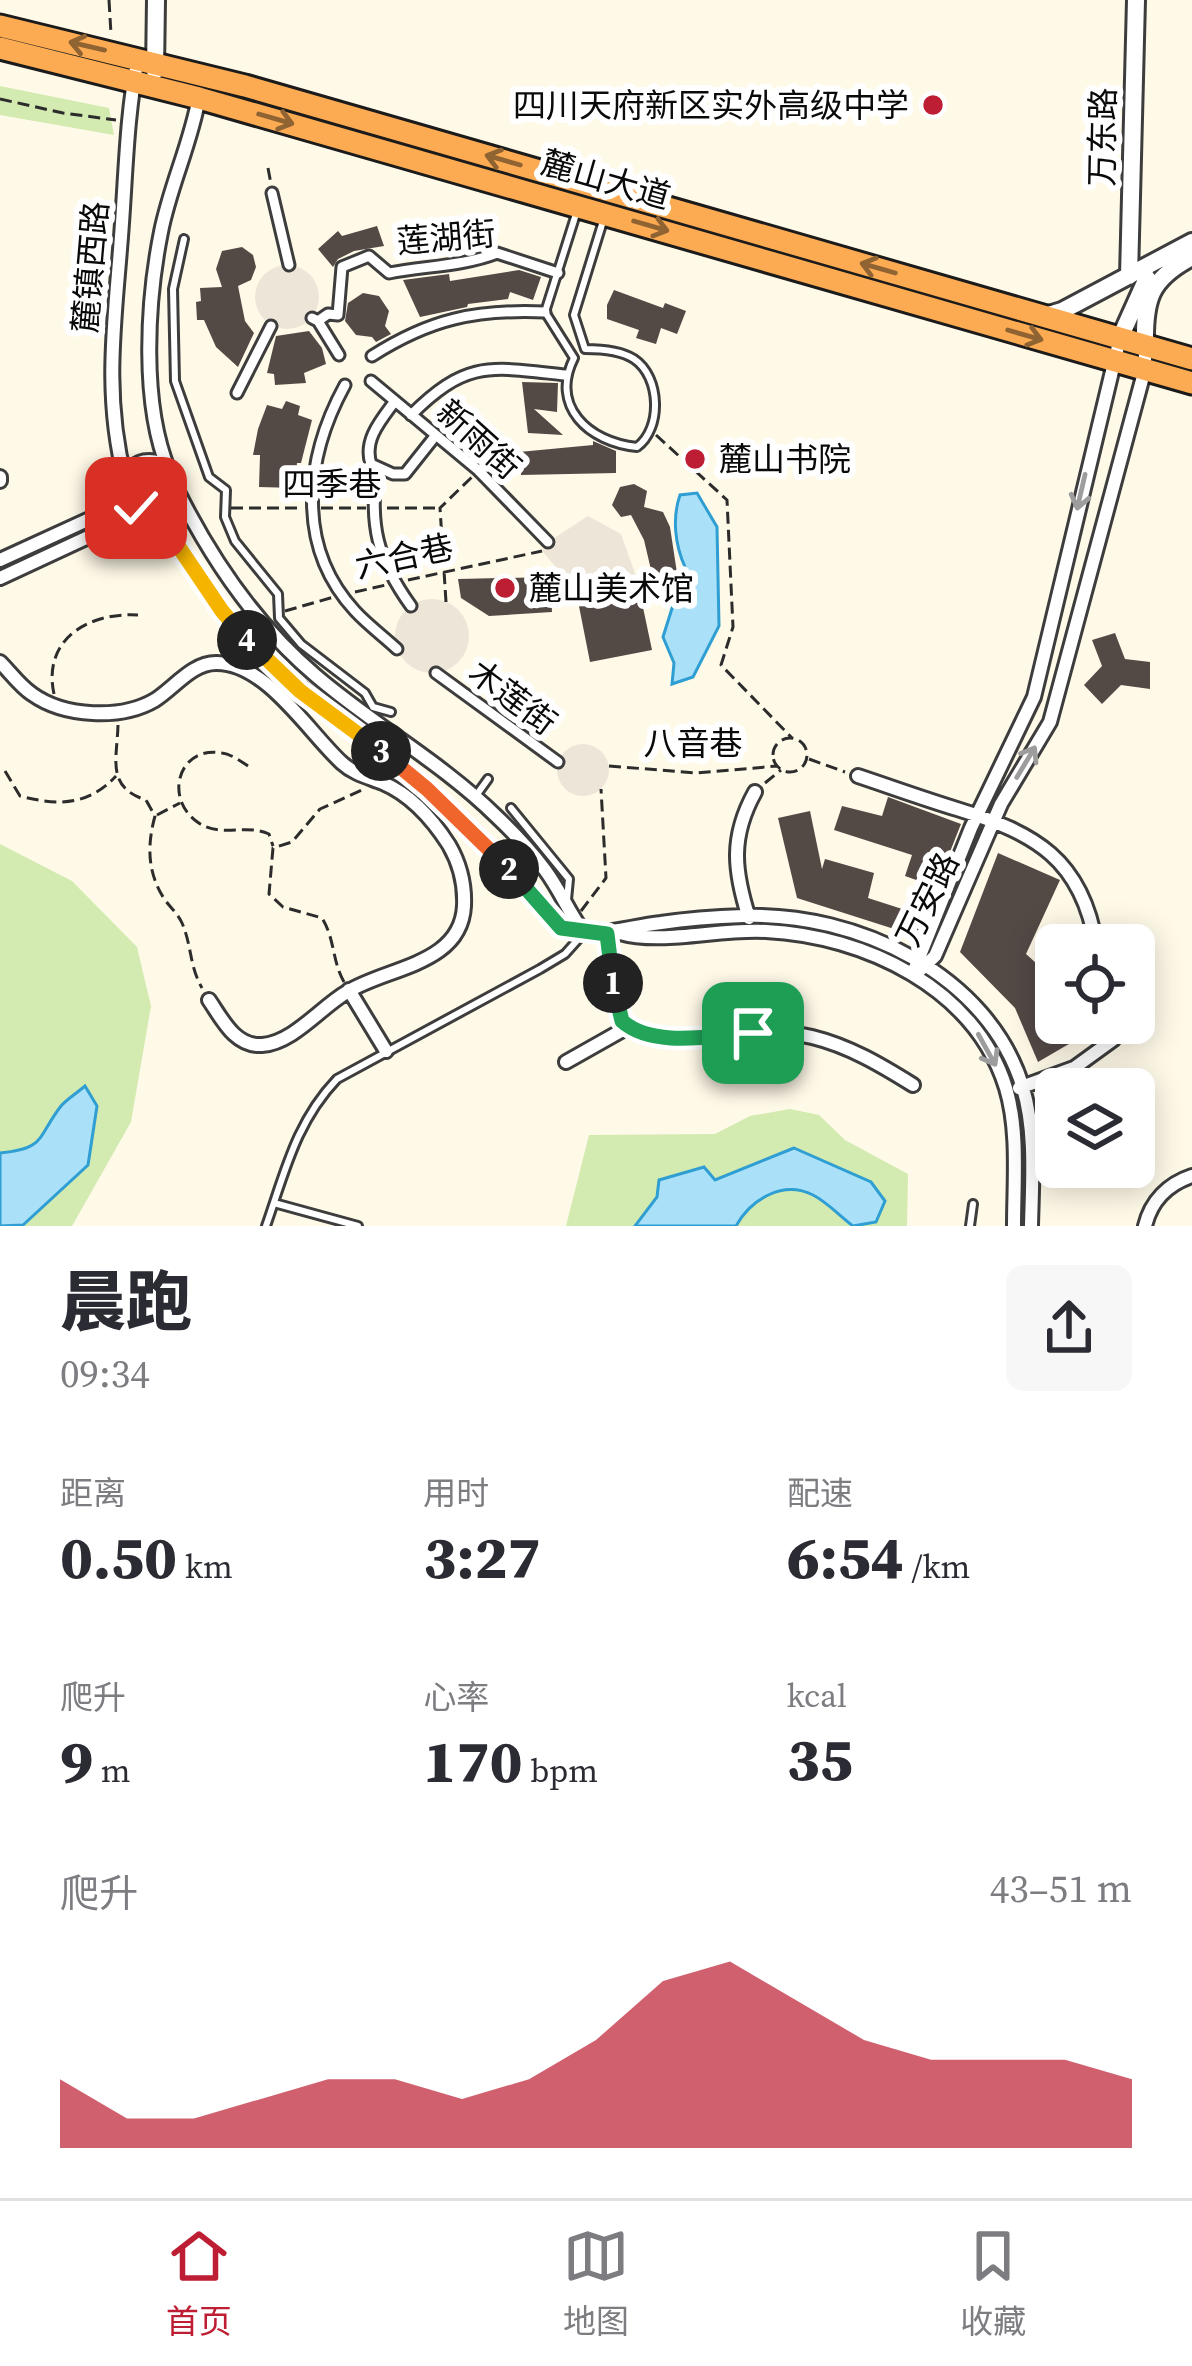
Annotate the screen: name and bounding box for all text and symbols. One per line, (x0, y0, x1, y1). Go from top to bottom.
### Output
one-way arrow (68, 33, 106, 56)
place label: 四川天府新区实外高级中学 (513, 83, 909, 128)
street label: 万东路 (1079, 87, 1126, 187)
marker: 四川天府新区实外高级中学 (920, 92, 946, 118)
one-way arrow (256, 110, 294, 132)
street label: 麓山大道 (536, 140, 676, 219)
one-way arrow (485, 147, 523, 169)
street label: 麓镇西路 (62, 199, 119, 335)
street label: 莲湖街 (395, 211, 497, 264)
one-way arrow (631, 216, 669, 238)
one-way arrow (860, 255, 898, 277)
one-way arrow (1006, 325, 1044, 347)
street label: 新雨街 (427, 390, 531, 489)
place label: 麓山书院 (719, 437, 851, 482)
marker: 麓山书院 (682, 446, 708, 472)
pin (85, 457, 187, 559)
street label: 四季巷 (283, 462, 382, 507)
one-way arrow (1068, 472, 1091, 510)
icon: check (103, 475, 169, 541)
street label: 六合巷 (351, 524, 457, 589)
place label: 麓山美术馆 (529, 566, 694, 611)
marker: 麓山美术馆 (492, 575, 518, 601)
pin: 4 (217, 610, 277, 670)
text: 4 (238, 617, 256, 662)
street label: 木莲街 (460, 650, 566, 745)
pin: 3 (351, 721, 411, 781)
street label: 八音巷 (644, 721, 743, 766)
text: 3 (372, 728, 390, 773)
one-way arrow (1015, 745, 1039, 780)
pin: 2 (479, 839, 539, 899)
street label: 万安路 (886, 845, 969, 954)
text: 2 (500, 846, 518, 891)
map controls (1035, 924, 1155, 1188)
button: locate (1035, 924, 1155, 1044)
pin: 1 (583, 953, 643, 1013)
text: 1 (604, 960, 622, 1005)
pin (702, 982, 804, 1084)
icon: arrive (720, 1000, 786, 1066)
one-way arrow (976, 1032, 1000, 1067)
button: layers (1035, 1068, 1155, 1188)
text: 晨跑 (60, 1257, 192, 1347)
button: share (1006, 1265, 1132, 1391)
text: 09:34 (60, 1347, 150, 1400)
text: 距离 (60, 1471, 126, 1516)
text: 用时 (423, 1471, 489, 1516)
text: 配速 (787, 1471, 853, 1516)
text: 0.50 (60, 1516, 177, 1598)
text: 3:27 (423, 1516, 541, 1598)
text: 6:54 (787, 1516, 904, 1598)
text: km (177, 1544, 233, 1589)
text: /km (904, 1544, 970, 1589)
text: kcal (787, 1673, 847, 1718)
text: 爬升 (60, 1675, 126, 1720)
text: 心率 (423, 1675, 489, 1720)
text: 35 (787, 1718, 853, 1800)
text: 9 (60, 1720, 93, 1802)
text: 170 (423, 1720, 523, 1802)
text: m (93, 1748, 131, 1793)
text: bpm (523, 1748, 598, 1793)
text: 43–51 m (990, 1862, 1132, 1915)
text: 爬升 (60, 1867, 138, 1920)
tab: 首页 (166, 2223, 232, 2344)
tab: 地图 (563, 2223, 629, 2344)
tab: 收藏 (960, 2223, 1026, 2344)

